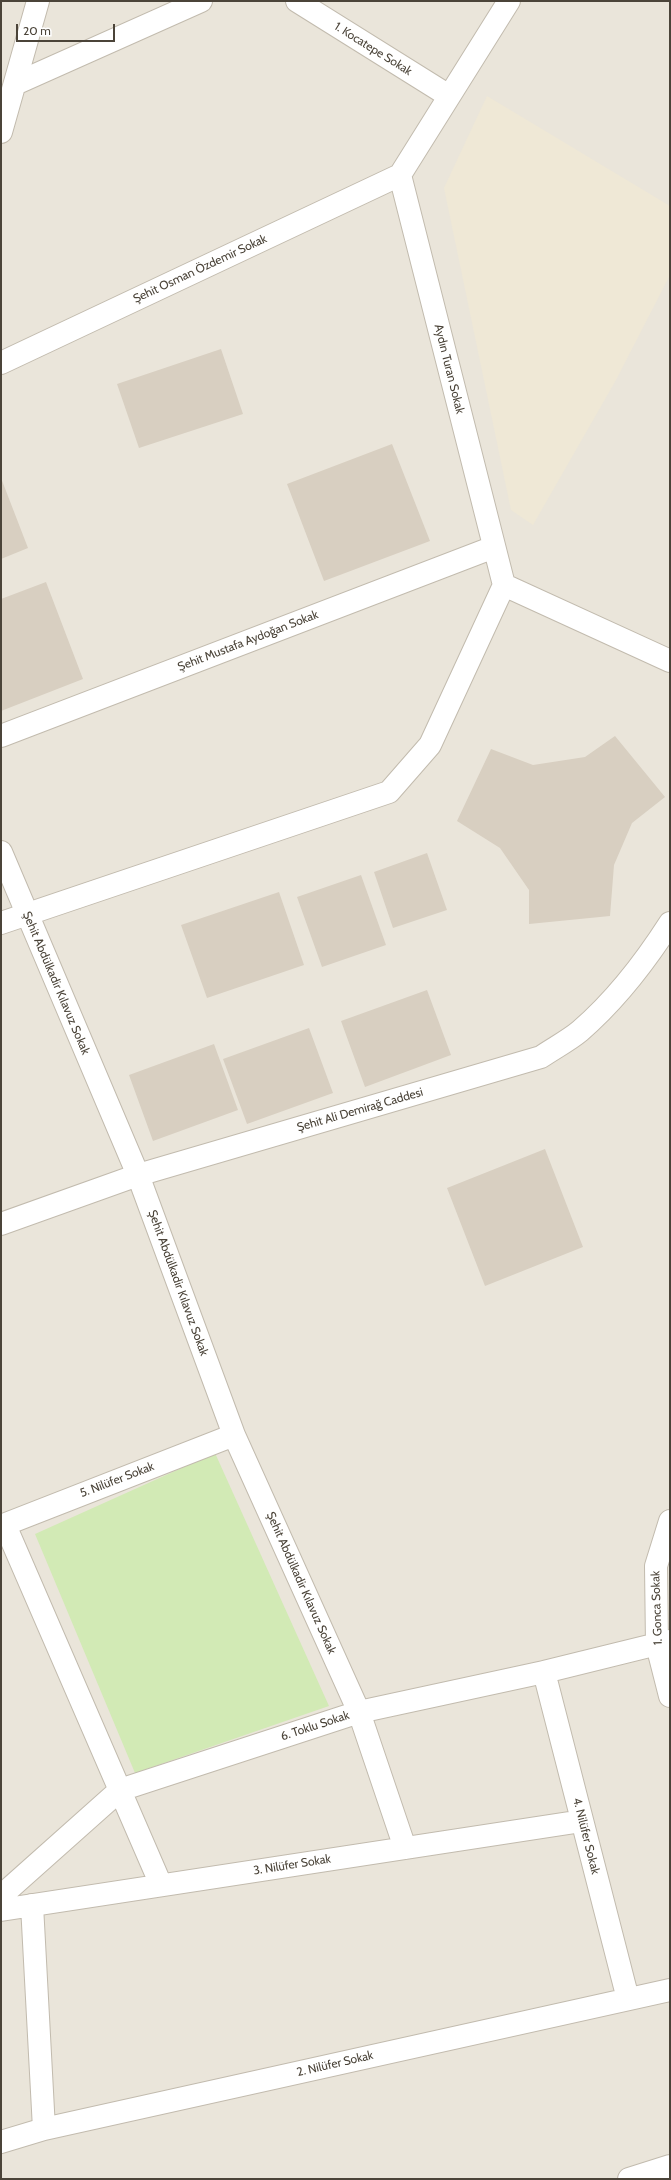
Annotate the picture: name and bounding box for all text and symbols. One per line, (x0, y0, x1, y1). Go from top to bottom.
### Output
scale bar (18, 16, 117, 42)
street label: 1. Kocatepe Sokak (331, 19, 415, 79)
text: 20 m (23, 23, 51, 38)
street label: Şehit Osman Özdemir Sokak (131, 232, 269, 306)
street label: Aydın Turan Sokak (431, 323, 467, 415)
street label: Şehit Mustafa Aydoğan Sokak (176, 608, 320, 674)
street label: Şehit Abdülkadir Kılavuz Sokak (19, 909, 93, 1057)
street label: Şehit Ali Demirağ Caddesi (295, 1085, 425, 1135)
street label: Şehit Abdülkadir Kılavuz Sokak (145, 1208, 211, 1358)
street label: 5. Nilüfer Sokak (78, 1459, 156, 1501)
street label: Şehit Abdülkadir Kılavuz Sokak (263, 1510, 339, 1656)
street label: 1. Gonca Sokak (649, 1571, 665, 1645)
street label: 6. Toklu Sokak (279, 1708, 351, 1744)
street label: 4. Nilüfer Sokak (570, 1796, 602, 1876)
street label: 3. Nilüfer Sokak (252, 1852, 332, 1878)
street label: 2. Nilüfer Sokak (295, 2048, 375, 2080)

